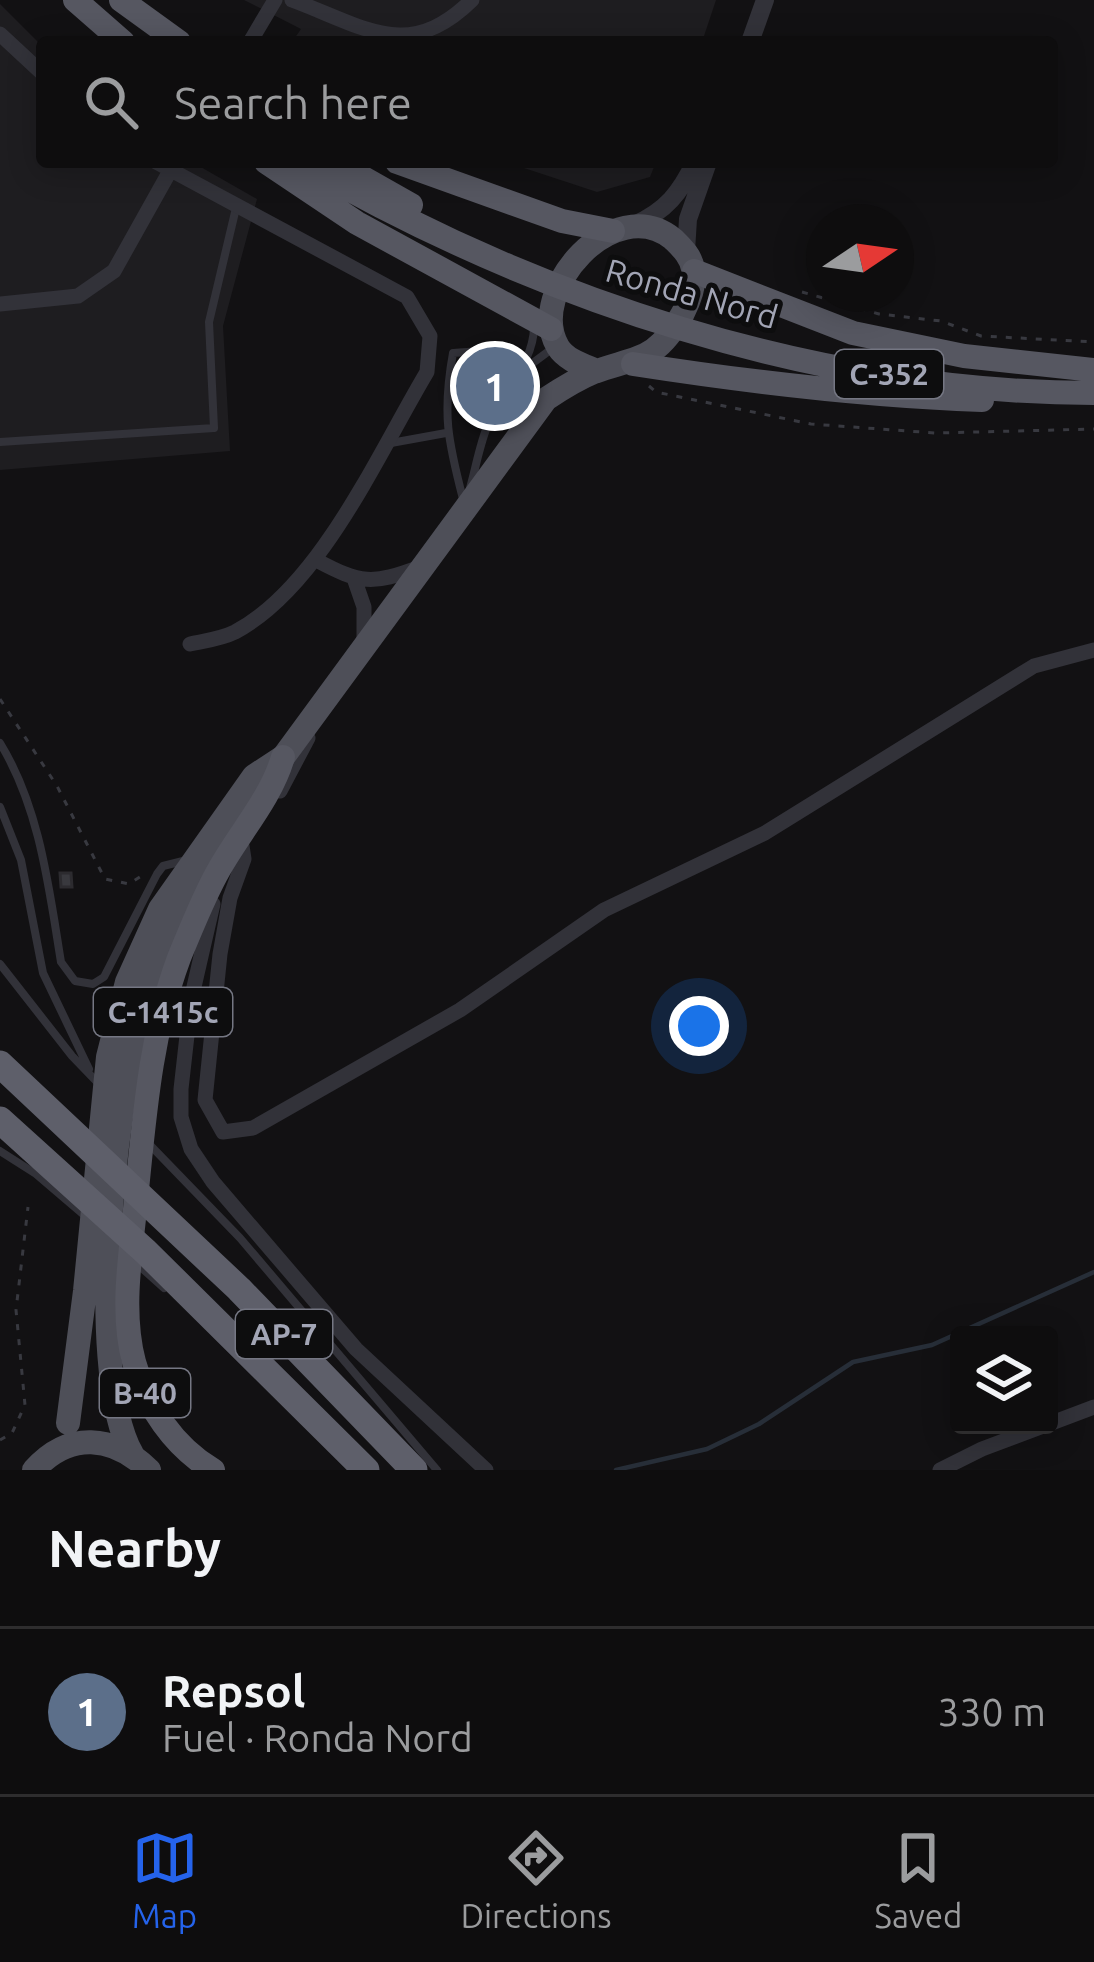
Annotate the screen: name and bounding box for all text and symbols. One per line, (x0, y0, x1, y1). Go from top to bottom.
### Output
search box (36, 36, 1058, 168)
icon: search (78, 69, 144, 135)
text: Search here (174, 77, 412, 128)
north arrow (806, 204, 914, 312)
street label: Ronda Nord (602, 251, 782, 335)
pin: 1 (456, 341, 534, 431)
road number: C-352 (835, 350, 943, 398)
road number: C-1415c (94, 988, 232, 1036)
your location (669, 996, 729, 1056)
road number: AP-7 (236, 1310, 332, 1358)
map controls (950, 1326, 1058, 1434)
button: layers (950, 1326, 1058, 1434)
road number: B-40 (100, 1369, 190, 1417)
text: Nearby (48, 1519, 221, 1577)
text: Repsol (162, 1665, 305, 1716)
text: 1 (76, 1690, 98, 1733)
text: 330 m (937, 1690, 1046, 1733)
text: Fuel · Ronda Nord (162, 1716, 473, 1759)
tab: Map (132, 1825, 198, 1934)
tab: Directions (461, 1825, 611, 1934)
tab: Saved (875, 1825, 962, 1934)

